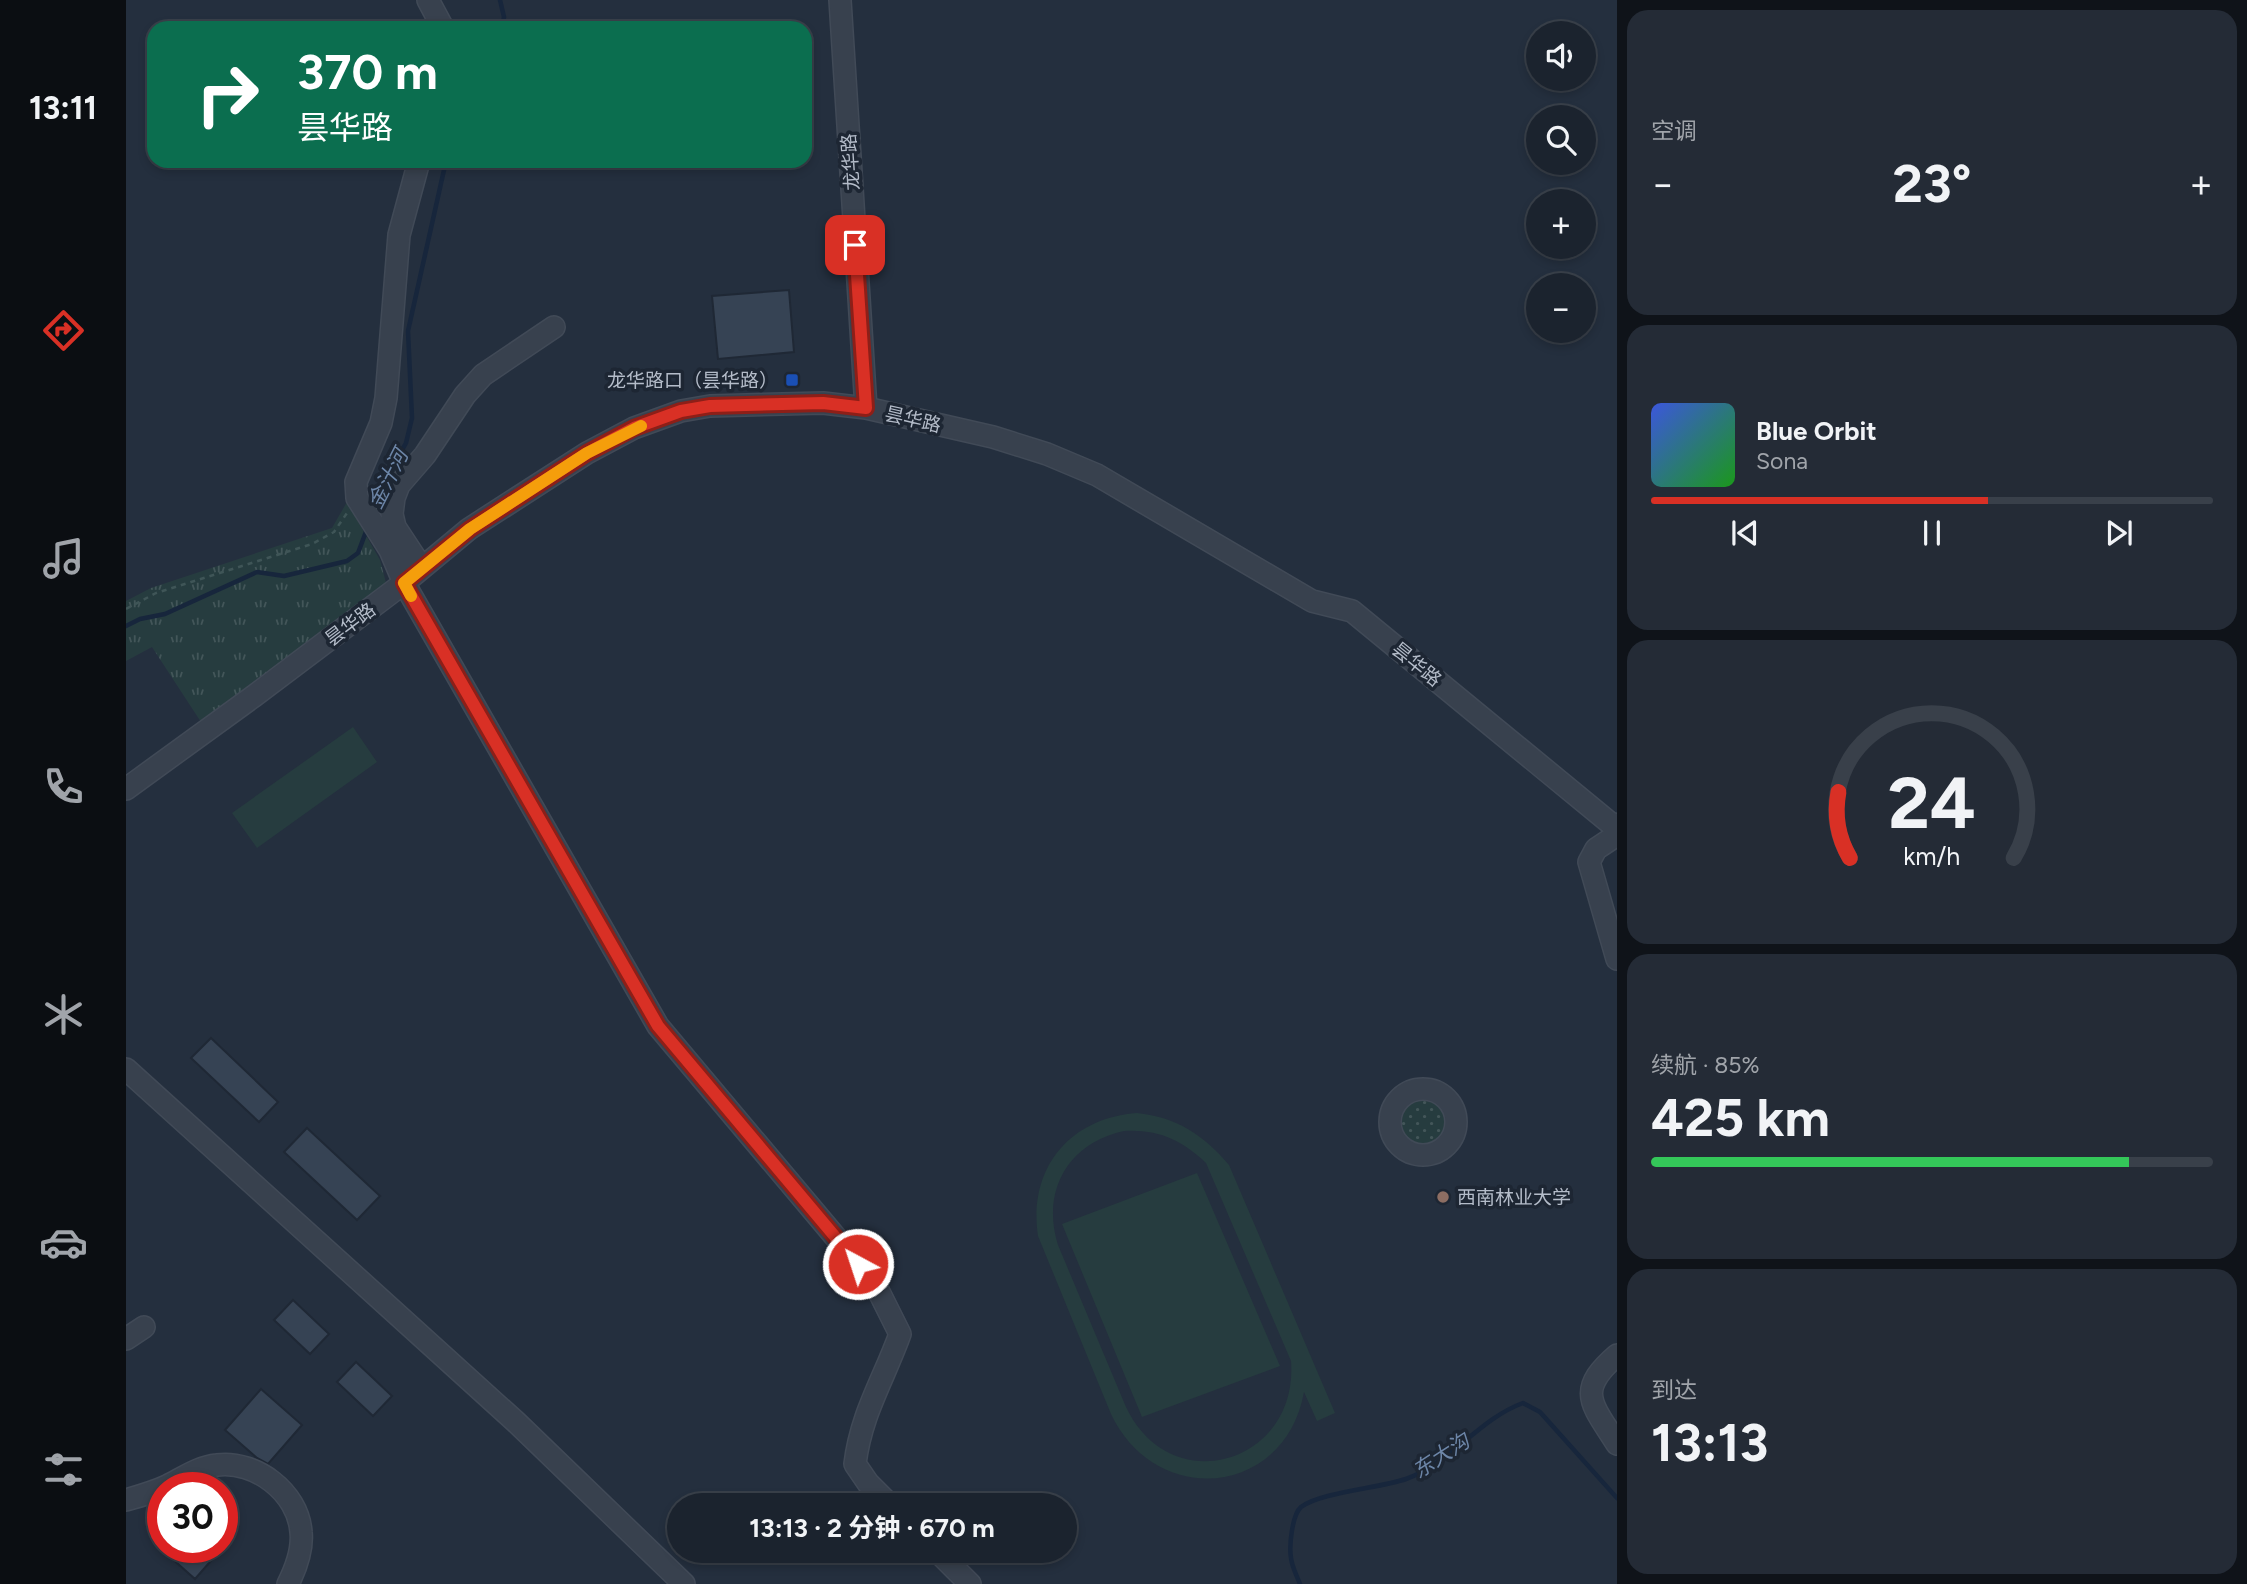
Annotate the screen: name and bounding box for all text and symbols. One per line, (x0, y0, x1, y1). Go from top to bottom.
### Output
map controls (1526, 21, 1596, 343)
button: sound (1526, 21, 1596, 91)
text: 370 m (297, 42, 438, 101)
icon: right (182, 49, 273, 140)
text: 13:11 (29, 89, 97, 127)
button: search (1526, 105, 1596, 175)
text: 昙华路 (297, 109, 393, 147)
text: 空调 (1651, 117, 1697, 145)
street label: 龙华路 (837, 133, 864, 191)
text: 23° (1893, 153, 1971, 215)
text: − (1651, 161, 1675, 207)
text: + (2189, 161, 2213, 207)
button: + (1526, 189, 1596, 259)
pin (825, 215, 885, 275)
icon: arrive (836, 226, 874, 264)
button: − (1526, 273, 1596, 343)
icon: directions (39, 306, 88, 355)
place label: 龙华路口（昙华路） (607, 369, 778, 392)
marker: 龙华路口（昙华路） (784, 372, 800, 388)
street label: 昙华路 (883, 402, 943, 437)
text: Blue Orbit (1756, 415, 1877, 447)
water label: 金汁河 (362, 441, 415, 513)
text: Sona (1756, 447, 1808, 475)
icon: previous (1726, 514, 1764, 552)
icon: pause (1913, 514, 1951, 552)
icon: next (2100, 514, 2138, 552)
icon: music (39, 534, 88, 583)
street label: 昙华路 (321, 598, 380, 651)
street label: 昙华路 (1387, 638, 1446, 691)
text: 24 (1888, 759, 1976, 846)
icon: phone (39, 762, 88, 811)
text: km/h (1903, 841, 1961, 871)
icon: climate (39, 990, 88, 1039)
text: 续航 · 85% (1651, 1051, 1760, 1079)
text: 425 km (1651, 1087, 1830, 1149)
place label: 西南林业大学 (1457, 1186, 1571, 1209)
marker: 西南林业大学 (1435, 1189, 1451, 1205)
icon: car (39, 1218, 88, 1267)
position arrow (821, 1227, 895, 1301)
text: 到达 (1651, 1376, 1697, 1404)
text: 13:13 (1651, 1412, 1768, 1474)
water label: 东大沟 (1408, 1427, 1476, 1483)
icon: filters (39, 1445, 88, 1494)
speed limit sign: 30 (147, 1472, 238, 1563)
text: 13:13 · 2 分钟 · 670 m (749, 1512, 995, 1544)

